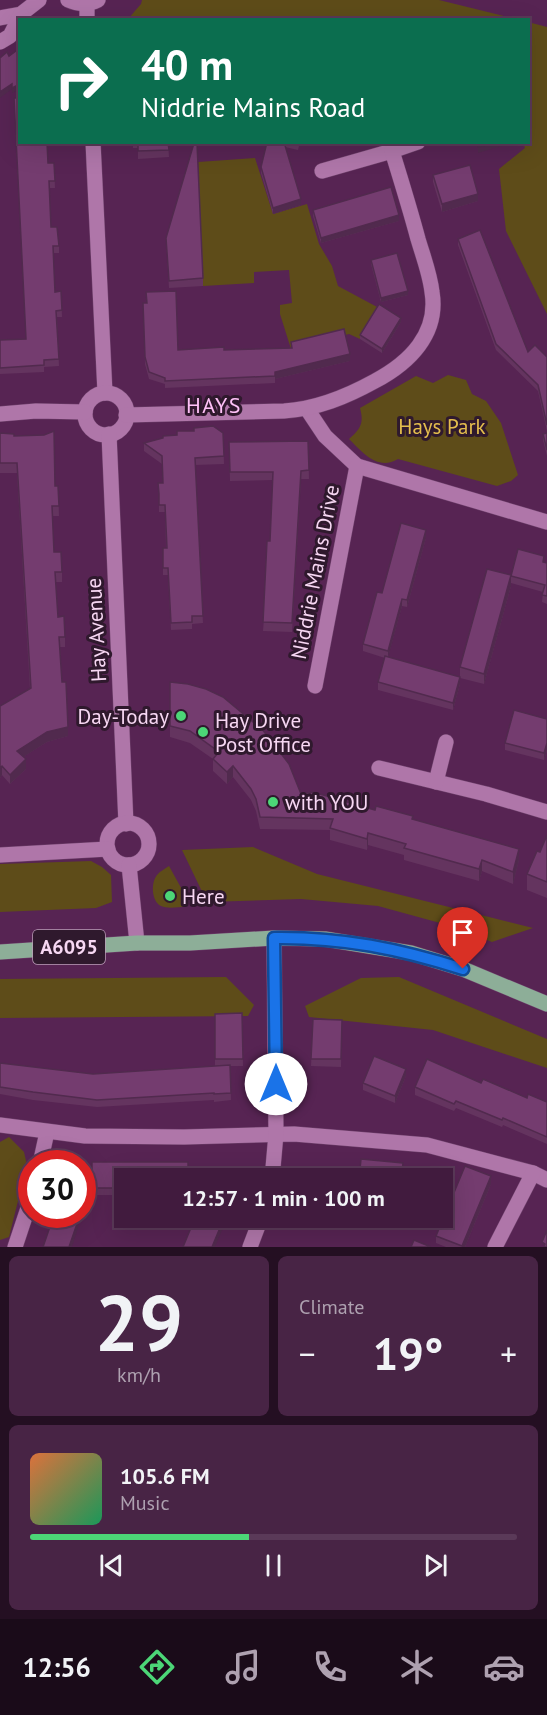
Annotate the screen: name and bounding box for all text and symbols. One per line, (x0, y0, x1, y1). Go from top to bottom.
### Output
text: 40 m (141, 37, 233, 92)
icon: right (42, 42, 120, 120)
text: Niddrie Mains Road (141, 90, 365, 124)
district label: HAYS (186, 391, 242, 419)
park label: Hays Park (398, 413, 486, 440)
street label: Niddrie Mains Drive (285, 483, 345, 661)
street label: Hay Avenue (80, 577, 112, 683)
place label: Day-Today (78, 703, 169, 730)
place label: Hay Drive Post Office (215, 707, 311, 758)
marker: Day-Today (174, 709, 188, 723)
marker: Hay Drive Post Office (196, 725, 210, 739)
place label: with YOU (285, 789, 369, 816)
marker: with YOU (266, 795, 280, 809)
place label: Here (182, 883, 225, 910)
marker: Here (163, 889, 177, 903)
pin (437, 907, 488, 969)
icon: arrive (446, 916, 479, 949)
road number: A6095 (33, 930, 105, 964)
position arrow (244, 1052, 308, 1116)
speed limit sign: 30 (18, 1150, 96, 1228)
text: 12:57 · 1 min · 100 m (182, 1184, 385, 1212)
text: 29 (95, 1272, 183, 1373)
text: Climate (299, 1294, 365, 1320)
text: 19° (373, 1324, 443, 1382)
text: − (299, 1332, 316, 1375)
text: + (500, 1332, 517, 1375)
text: km/h (117, 1362, 161, 1388)
text: 105.6 FM (120, 1462, 210, 1490)
text: Music (120, 1490, 169, 1516)
icon: previous (95, 1549, 128, 1582)
icon: pause (257, 1549, 290, 1582)
icon: next (419, 1549, 452, 1582)
icon: directions (136, 1646, 178, 1688)
icon: music (222, 1646, 264, 1688)
icon: phone (309, 1646, 351, 1688)
icon: climate (396, 1646, 438, 1688)
icon: car (483, 1646, 525, 1688)
text: 12:56 (22, 1650, 91, 1684)

